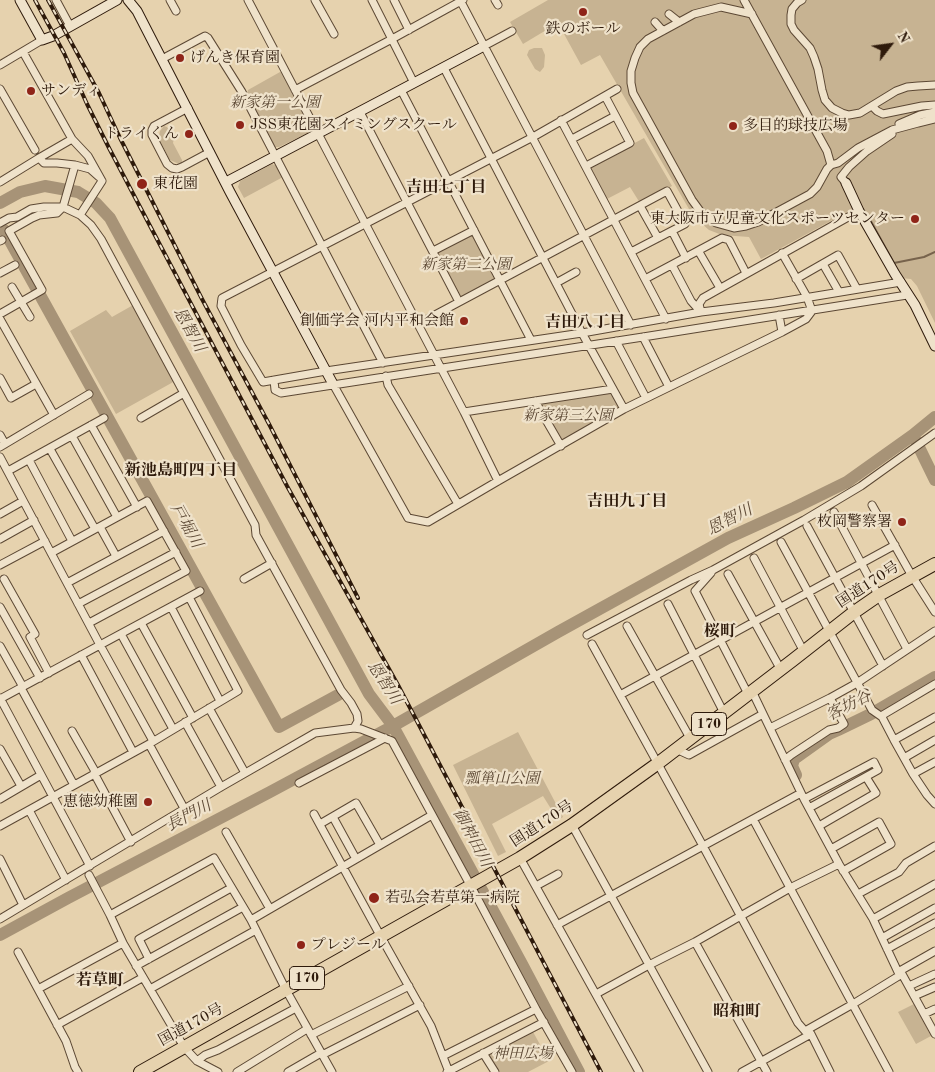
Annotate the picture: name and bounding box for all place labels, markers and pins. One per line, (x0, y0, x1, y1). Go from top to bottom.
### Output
marker: 鉄のボール (577, 6, 589, 18)
place label: 鉄のボール (546, 20, 620, 38)
place label: げんき保育園 (190, 49, 280, 67)
marker: げんき保育園 (174, 52, 186, 64)
place label: サンディ (41, 82, 101, 100)
marker: サンディ (25, 85, 37, 97)
place label: JSS東花園スイミングスクール (250, 116, 457, 134)
place label: 多目的球技広場 (743, 117, 848, 135)
marker: JSS東花園スイミングスクール (234, 119, 246, 131)
marker: 多目的球技広場 (727, 120, 739, 132)
place label: トライくん (104, 125, 179, 143)
marker: トライくん (183, 128, 195, 140)
place label: 東花園 (153, 175, 198, 193)
marker: 東花園 (135, 177, 149, 191)
place label: 東大阪市立児童文化スポーツセンター (650, 210, 905, 228)
marker: 東大阪市立児童文化スポーツセンター (909, 213, 921, 225)
place label: 創価学会 河内平和会館 (300, 312, 454, 330)
marker: 創価学会 河内平和会館 (458, 315, 470, 327)
place label: 枚岡警察署 (817, 513, 892, 531)
marker: 枚岡警察署 (896, 516, 908, 528)
place label: 恵徳幼稚園 (63, 793, 138, 811)
marker: 恵徳幼稚園 (142, 796, 154, 808)
place label: 若弘会若草第一病院 (385, 889, 520, 907)
marker: 若弘会若草第一病院 (367, 891, 381, 905)
place label: プレジール (311, 936, 386, 954)
marker: プレジール (295, 939, 307, 951)

